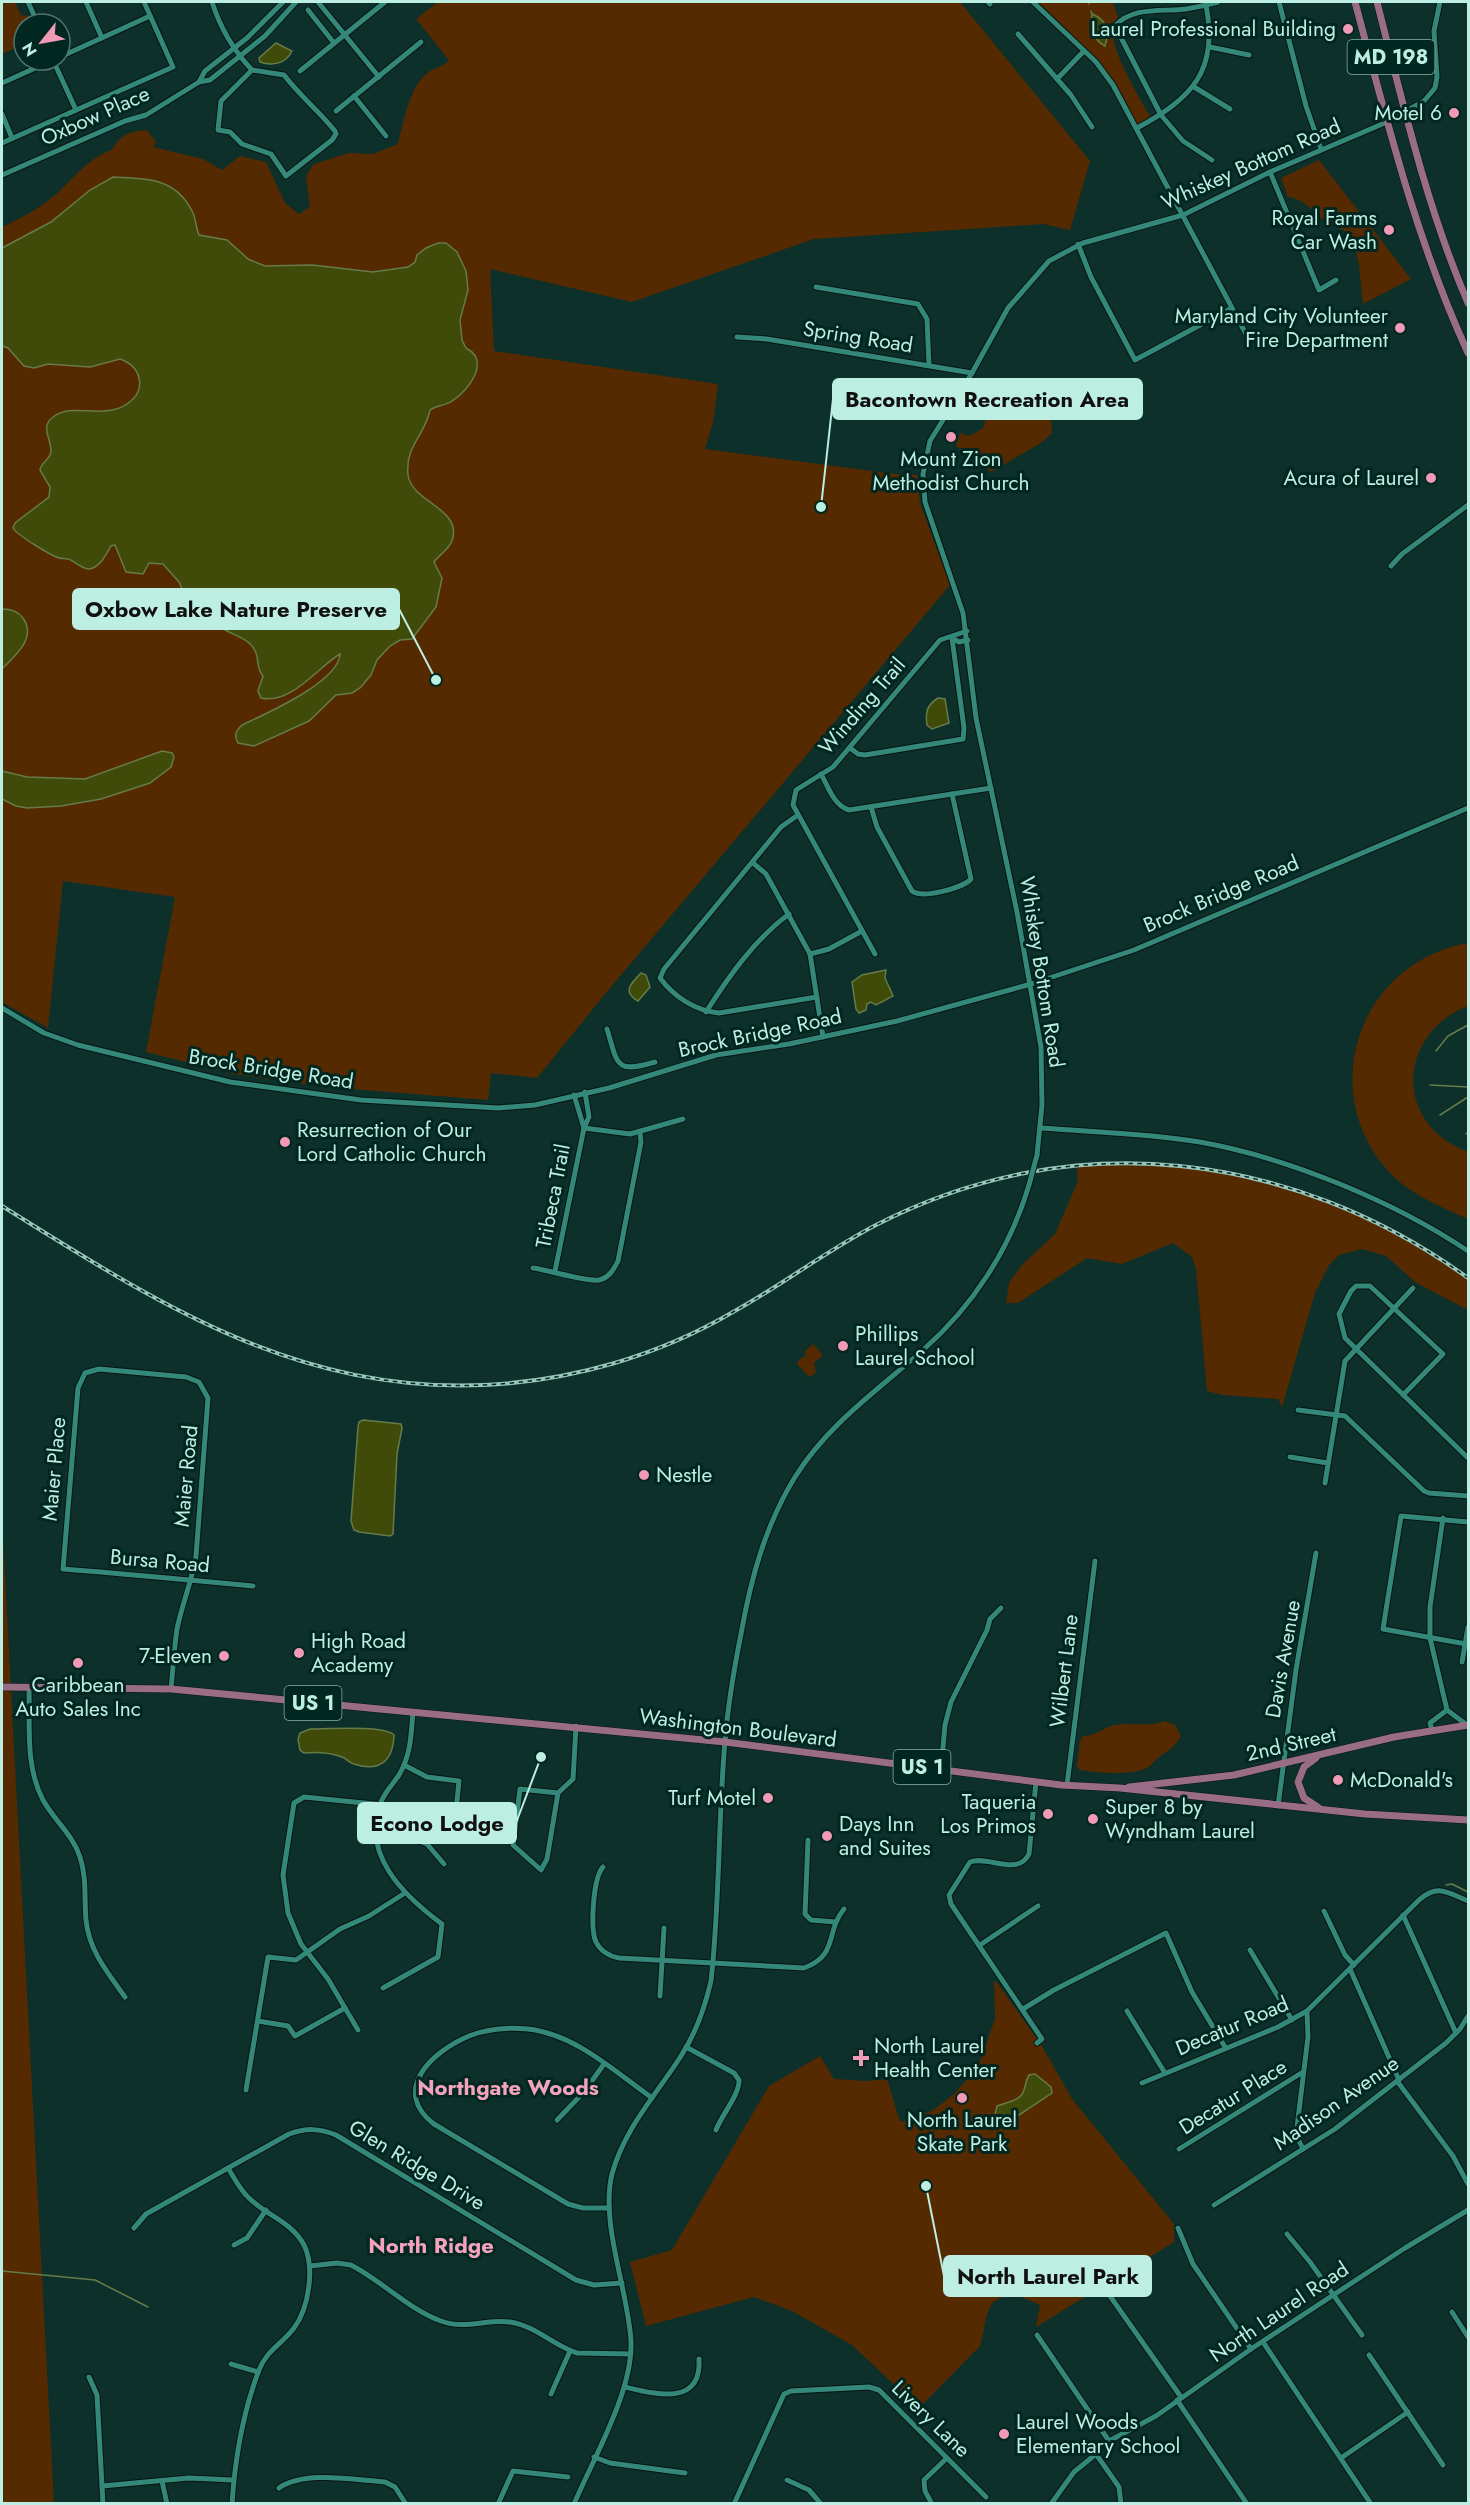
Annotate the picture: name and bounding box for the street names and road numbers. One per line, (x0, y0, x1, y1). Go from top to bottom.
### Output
road number: MD 198 (1348, 40, 1434, 74)
street label: Oxbow Place (36, 79, 154, 153)
street label: Whiskey Bottom Road (1157, 111, 1345, 217)
street label: Spring Road (801, 314, 915, 360)
street label: Winding Trail (811, 651, 913, 761)
street label: Brock Bridge Road (1139, 848, 1303, 940)
street label: Whiskey Bottom Road (1012, 874, 1072, 1070)
street label: Brock Bridge Road (676, 1001, 844, 1065)
street label: Brock Bridge Road (186, 1041, 356, 1097)
street label: Tribeca Trail (528, 1141, 578, 1251)
street label: Maier Place (35, 1416, 73, 1522)
street label: Maier Road (167, 1424, 205, 1528)
street label: Bursa Road (109, 1542, 211, 1580)
street label: Davis Avenue (1258, 1598, 1308, 1720)
street label: Wilbert Lane (1042, 1613, 1086, 1729)
road number: US 1 (284, 1686, 342, 1720)
street label: Washington Boulevard (638, 1701, 838, 1755)
street label: 2nd Street (1243, 1719, 1339, 1769)
road number: US 1 (894, 1750, 950, 1784)
street label: Decatur Road (1171, 1989, 1293, 2063)
street label: Madison Avenue (1267, 2048, 1405, 2158)
street label: Decatur Place (1173, 2052, 1293, 2142)
street label: Glen Ridge Drive (343, 2112, 491, 2218)
street label: North Laurel Road (1203, 2254, 1355, 2370)
street label: Livery Lane (885, 2374, 977, 2464)

